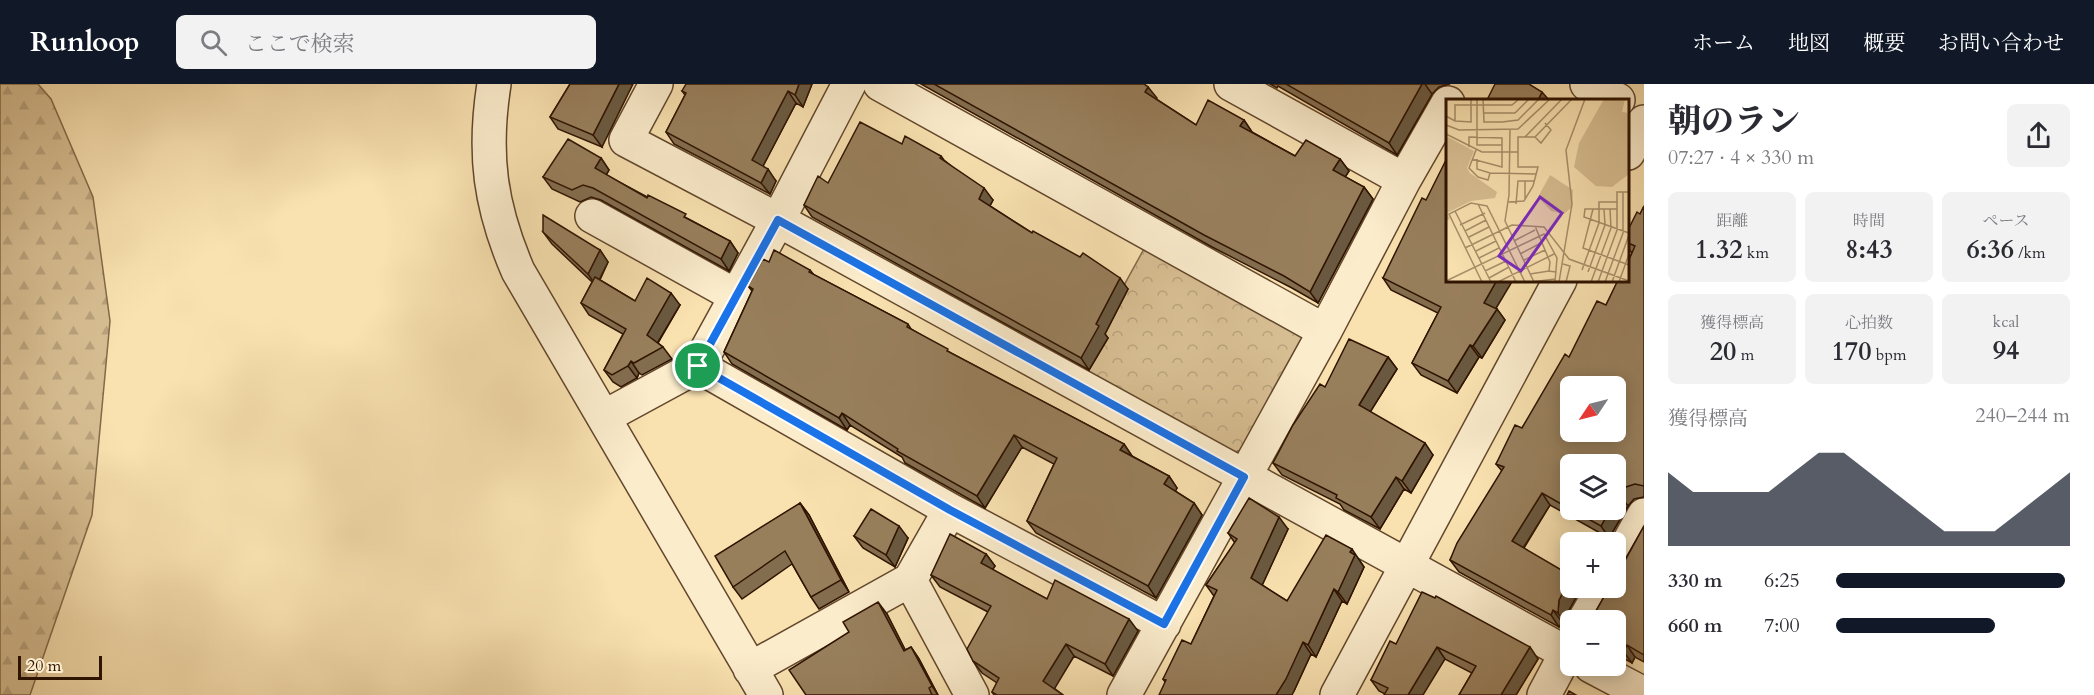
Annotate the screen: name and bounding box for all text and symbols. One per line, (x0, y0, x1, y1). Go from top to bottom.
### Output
search box (176, 15, 596, 69)
text: Runloop (30, 23, 140, 61)
icon: search (197, 26, 230, 59)
text: ここで検索 (245, 29, 355, 59)
text: ホーム (1692, 29, 1755, 58)
text: 地図 (1788, 29, 1830, 58)
text: 概要 (1863, 29, 1905, 58)
text: お問い合わせ (1938, 29, 2064, 58)
inset map (1446, 99, 1629, 282)
text: 朝のラン (1668, 99, 1800, 144)
button: share (2007, 104, 2070, 167)
text: 07:27 · 4 × 330 m (1668, 144, 1814, 171)
text: 距離 (1716, 210, 1748, 232)
text: 時間 (1853, 210, 1885, 232)
text: ペース (1982, 210, 2030, 232)
text: 1.32 (1695, 232, 1743, 267)
text: 8:43 (1845, 232, 1893, 267)
text: 6:36 (1966, 232, 2014, 267)
text: km (1743, 242, 1769, 264)
text: /km (2014, 242, 2046, 264)
text: kcal (1993, 311, 2019, 333)
text: 獲得標高 (1700, 312, 1764, 334)
text: 心拍数 (1845, 312, 1893, 334)
text: 94 (1993, 333, 2019, 368)
text: 20 (1710, 334, 1736, 369)
text: 170 (1832, 334, 1872, 369)
pin (672, 340, 723, 391)
text: m (1736, 344, 1754, 366)
text: bpm (1872, 344, 1906, 366)
icon: arrive (681, 349, 714, 382)
north arrow (1560, 376, 1626, 442)
map controls (1560, 376, 1626, 676)
text: 240–244 m (1975, 402, 2070, 429)
text: 獲得標高 (1668, 405, 1748, 432)
button: layers (1560, 454, 1626, 520)
button: + (1560, 532, 1626, 598)
text: 330 m (1668, 567, 1723, 594)
text: 6:25 (1764, 567, 1800, 594)
button: − (1560, 610, 1626, 676)
text: 660 m (1668, 612, 1723, 639)
text: 7:00 (1764, 612, 1800, 639)
scale bar (18, 653, 102, 680)
text: 20 m (27, 655, 61, 677)

